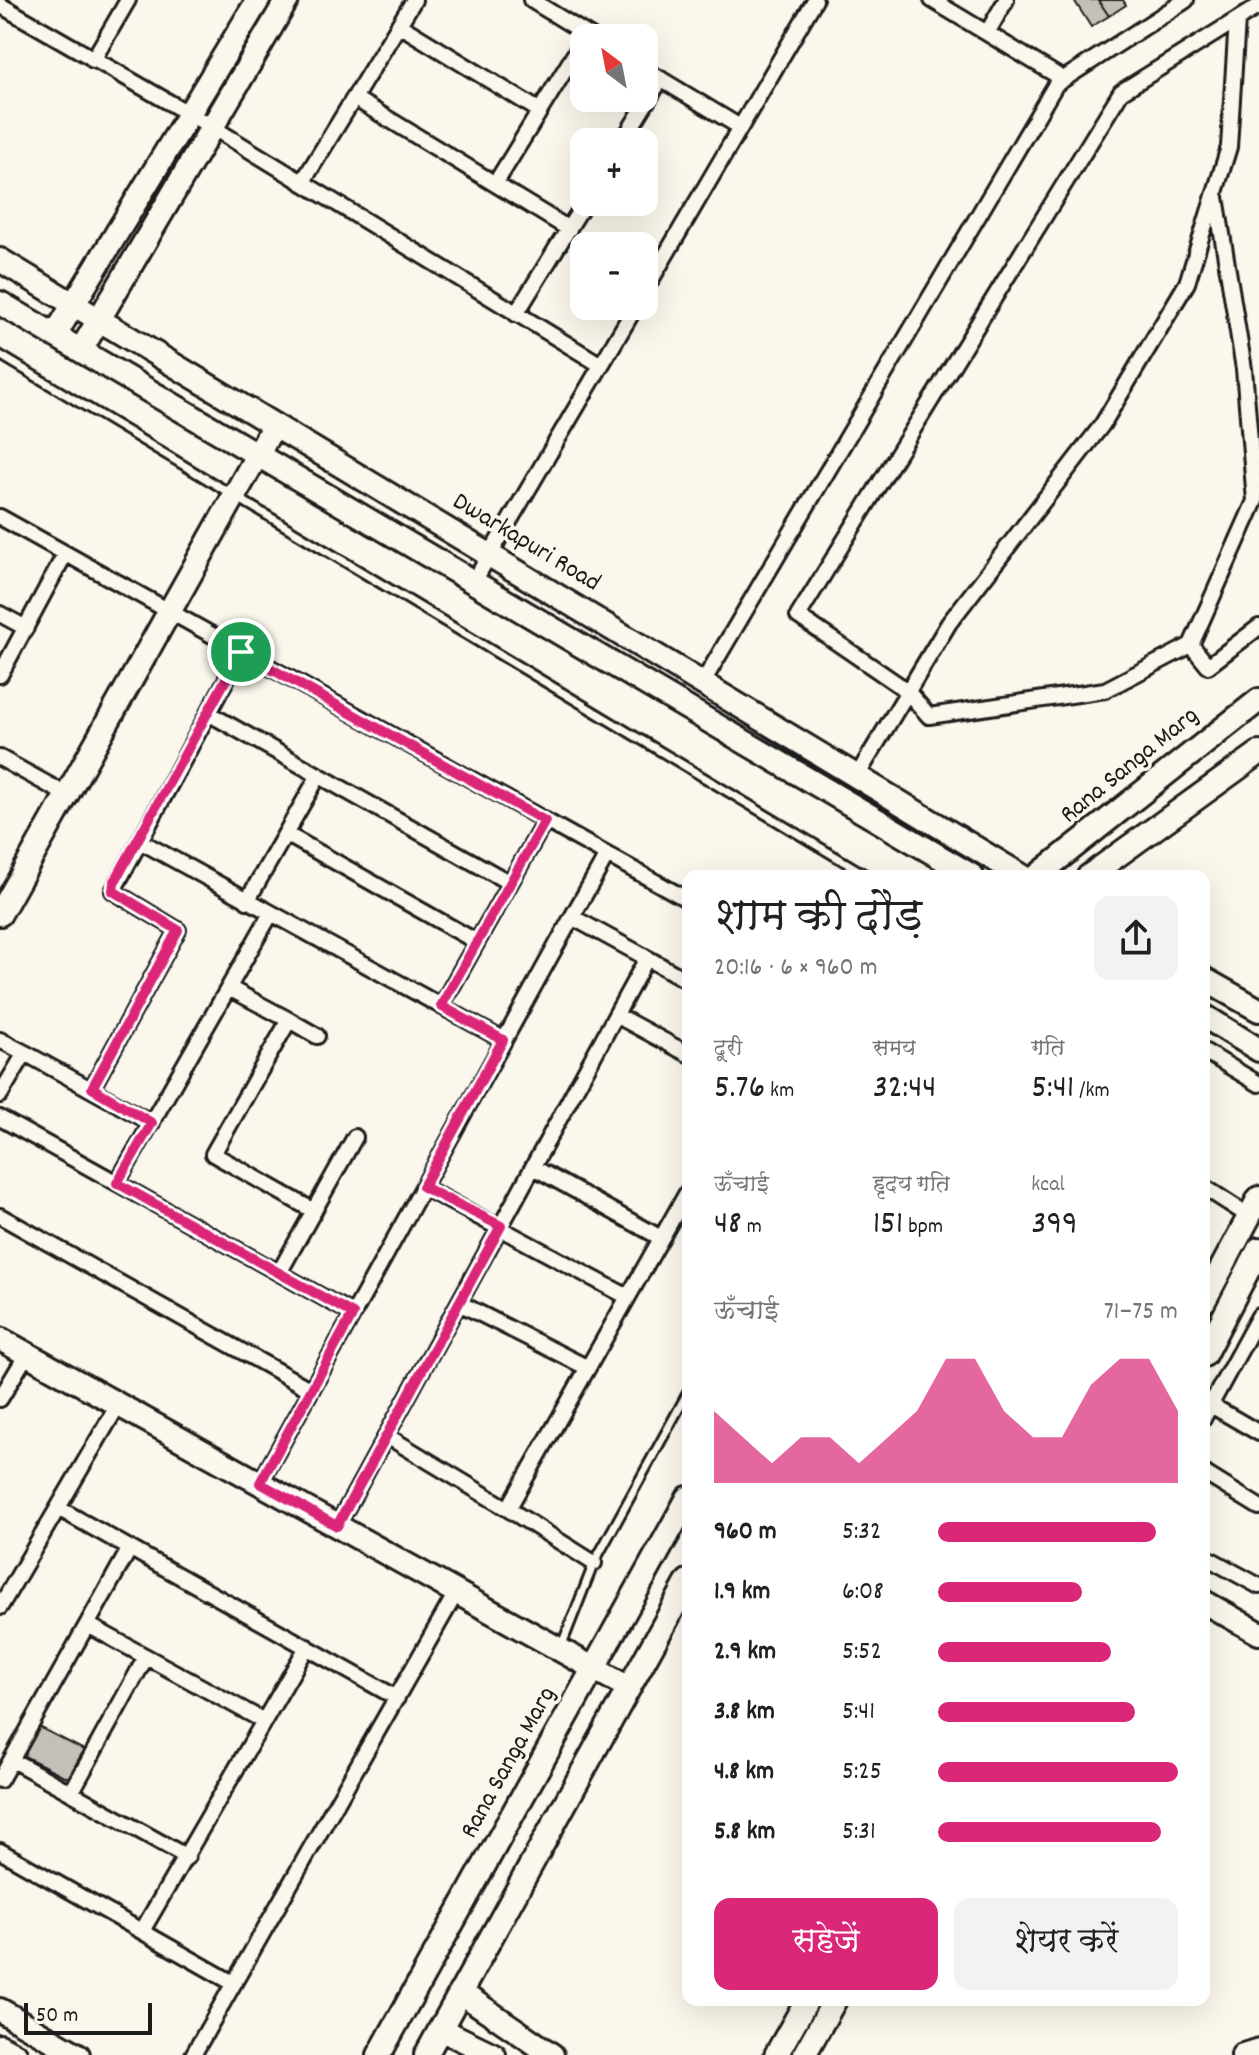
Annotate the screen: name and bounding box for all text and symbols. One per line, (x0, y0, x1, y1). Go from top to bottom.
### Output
north arrow (570, 24, 658, 112)
map controls (570, 24, 658, 320)
button: + (570, 128, 658, 216)
button: − (570, 232, 658, 320)
street label: Dwarkapuri Road (445, 484, 607, 602)
pin (207, 618, 275, 686)
icon: arrive (219, 630, 263, 674)
street label: Rana Sanga Marg (1053, 699, 1207, 833)
text: शाम की दौड़ (714, 888, 922, 951)
button: share (1094, 896, 1178, 980)
text: 20:16 · 6 × 960 m (714, 950, 878, 987)
text: दूरी (714, 1034, 742, 1065)
text: समय (873, 1034, 916, 1065)
text: गति (1031, 1034, 1064, 1065)
text: 5.76 (714, 1065, 765, 1114)
text: 32:44 (873, 1065, 936, 1114)
text: 5:41 (1031, 1065, 1074, 1114)
text: km (765, 1076, 794, 1107)
text: /km (1074, 1076, 1110, 1107)
text: ऊँचाई (714, 1170, 769, 1201)
text: हृदय गति (873, 1170, 950, 1201)
text: kcal (1031, 1170, 1065, 1201)
text: 48 (714, 1201, 742, 1250)
text: 151 (873, 1201, 903, 1250)
text: 399 (1031, 1201, 1078, 1250)
text: m (742, 1212, 762, 1243)
text: bpm (903, 1212, 943, 1243)
text: ऊँचाई (714, 1294, 779, 1331)
text: 71–75 m (1104, 1294, 1178, 1331)
text: 960 m (714, 1514, 777, 1551)
text: 5:32 (842, 1514, 881, 1551)
text: 1.9 km (714, 1574, 770, 1611)
text: 6:08 (842, 1574, 884, 1611)
text: 2.9 km (714, 1634, 776, 1671)
text: 5:52 (842, 1634, 882, 1671)
street label: Rana Sanga Marg (452, 1680, 566, 1846)
text: 3.8 km (714, 1694, 775, 1731)
text: 5:41 (842, 1694, 875, 1731)
text: 4.8 km (714, 1754, 774, 1791)
text: 5:25 (842, 1754, 882, 1791)
text: 5.8 km (714, 1814, 775, 1851)
text: 5:31 (842, 1814, 876, 1851)
button: सहेजें (714, 1898, 938, 1990)
button: शेयर करें (954, 1898, 1178, 1990)
scale bar (24, 1999, 152, 2035)
text: 50 m (36, 2001, 78, 2032)

